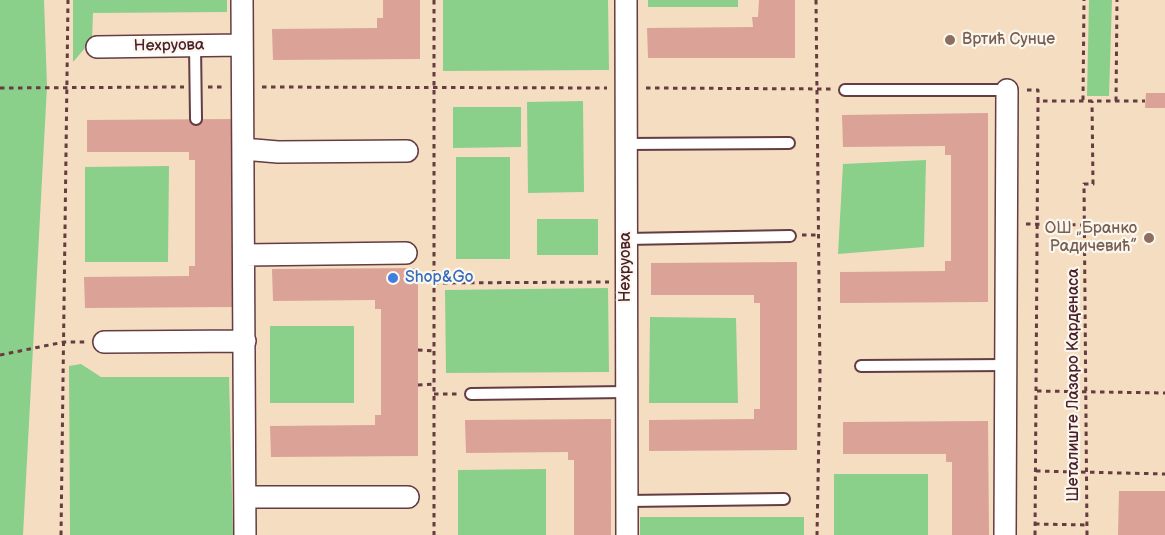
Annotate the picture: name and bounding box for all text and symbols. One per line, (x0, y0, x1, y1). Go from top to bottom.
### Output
place label: Вртић Сунце (962, 30, 1055, 50)
marker: Вртић Сунце (943, 33, 957, 47)
street label: Нехруова (134, 36, 204, 56)
place label: ОШ „Бранко Радичевић” (1045, 219, 1137, 257)
marker: ОШ „Бранко Радичевић” (1142, 231, 1156, 245)
street label: Нехруова (616, 232, 636, 302)
place label: Shop&Go (405, 268, 474, 288)
street label: Шеталиште Лазаро Карденаса (1064, 268, 1084, 502)
marker: Shop&Go (386, 271, 400, 285)

